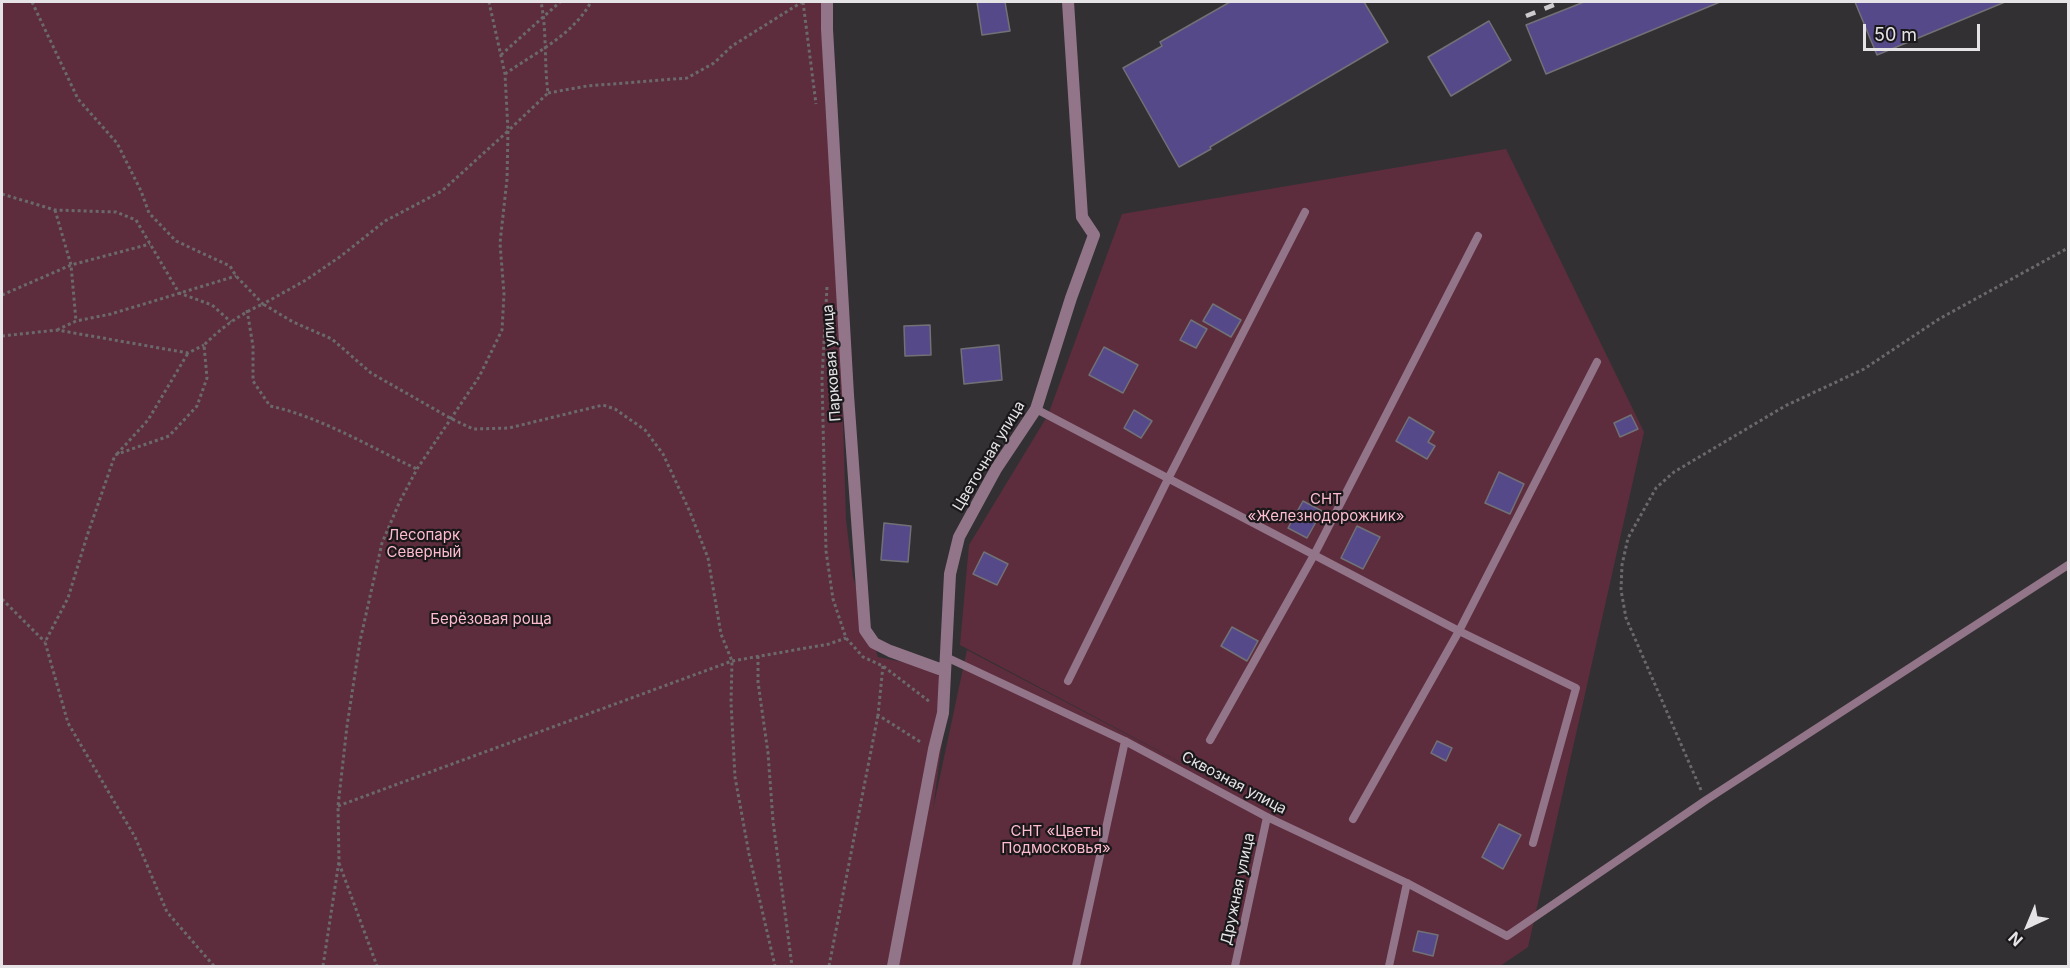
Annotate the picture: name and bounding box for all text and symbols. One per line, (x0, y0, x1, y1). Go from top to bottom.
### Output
scale bar (1866, 12, 1983, 50)
text: 50 m (1874, 24, 1917, 45)
street label: Парковая улица (819, 304, 845, 422)
street label: Цветочная улица (949, 398, 1029, 514)
park label: СНТ «Железнодорожник» (1247, 490, 1405, 525)
park label: Лесопарк Северный (387, 526, 461, 561)
park label: Берёзовая роща (430, 610, 552, 628)
street label: Сквозная улица (1178, 748, 1290, 818)
park label: СНТ «Цветы Подмосковья» (1001, 822, 1111, 857)
street label: Дружная улица (1217, 831, 1259, 947)
north arrow (1998, 896, 2058, 956)
text: N (2004, 928, 2027, 950)

